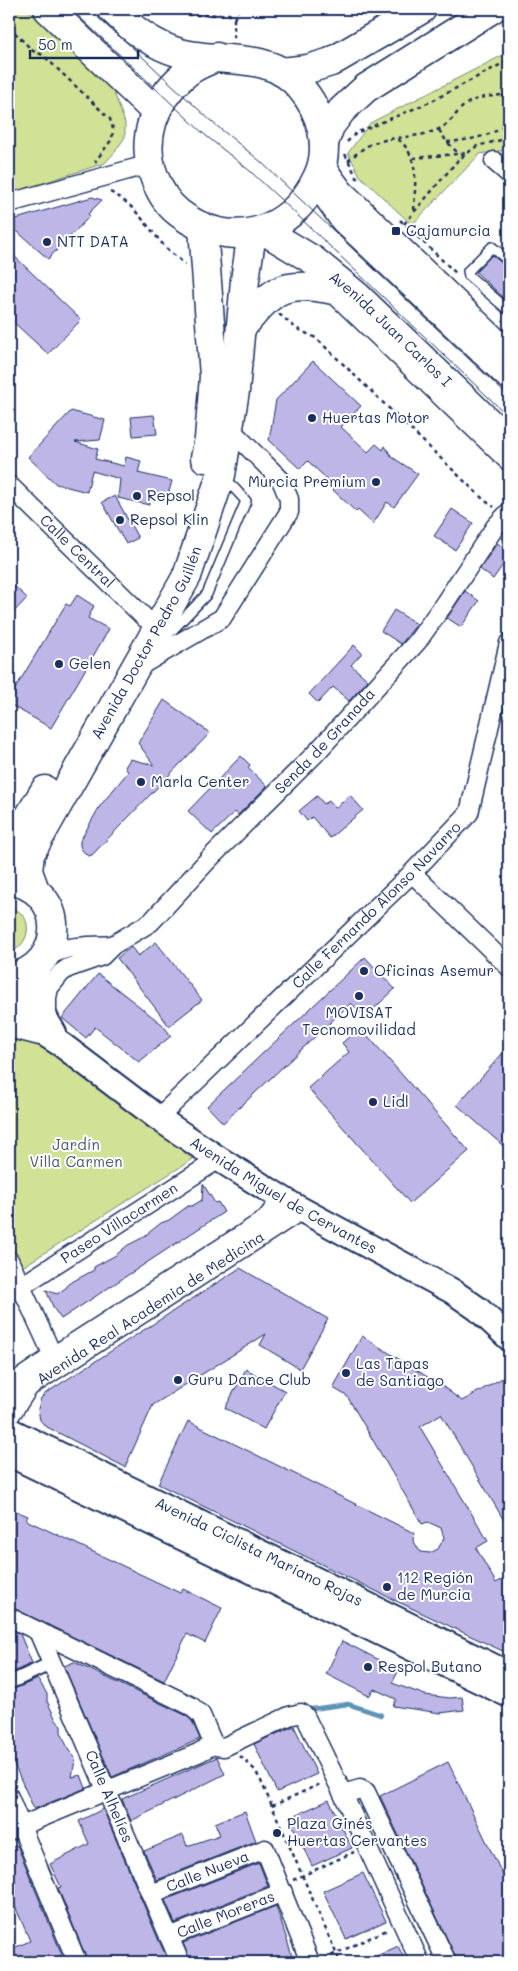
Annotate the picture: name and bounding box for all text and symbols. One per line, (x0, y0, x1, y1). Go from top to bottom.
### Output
scale bar (30, 28, 138, 60)
text: 50 m (38, 34, 73, 54)
place label: Cajamurcia (406, 220, 491, 240)
marker: Cajamurcia (390, 225, 402, 237)
place label: NTT DATA (57, 231, 129, 251)
marker: NTT DATA (41, 236, 53, 248)
street label: Avenida Juan Carlos I (325, 266, 457, 391)
place label: Huertas Motor (322, 407, 430, 427)
marker: Huertas Motor (306, 412, 318, 424)
place label: Murcia Premium (248, 471, 366, 491)
marker: Murcia Premium (370, 476, 382, 488)
place label: Repsol (147, 485, 195, 505)
marker: Repsol (131, 490, 143, 502)
place label: Repsol Klin (130, 509, 209, 529)
street label: Calle Central (36, 510, 119, 592)
marker: Repsol Klin (114, 514, 126, 526)
street label: Avenida Doctor Pedro Guillén (86, 543, 205, 742)
place label: Gelen (69, 653, 111, 673)
marker: Gelen (53, 658, 65, 670)
street label: Senda de Granada (270, 684, 379, 798)
place label: Marla Center (151, 771, 249, 791)
marker: Marla Center (135, 776, 147, 788)
street label: Calle Fernando Alonso Navarro (287, 817, 465, 993)
place label: Oficinas Asemur (374, 960, 494, 980)
marker: Oficinas Asemur (358, 965, 370, 977)
marker: MOVISAT Tecnomovilidad (353, 990, 365, 1002)
place label: MOVISAT Tecnomovilidad (302, 1002, 416, 1039)
place label: Lidl (383, 1091, 409, 1111)
marker: Lidl (367, 1096, 379, 1108)
street label: Avenida Miguel de Cervantes (187, 1131, 381, 1258)
park label: Jardín Villa Carmen (29, 1134, 123, 1171)
street label: Paseo Villacarmen (56, 1177, 181, 1267)
street label: Avenida Real Academia de Medicina (32, 1226, 268, 1389)
place label: Las Tapas de Santiago (356, 1353, 444, 1390)
marker: Las Tapas de Santiago (340, 1367, 352, 1379)
place label: Guru Dance Club (188, 1369, 311, 1389)
marker: Guru Dance Club (172, 1374, 184, 1386)
street label: Avenida Ciclista Mariano Rojas (152, 1492, 366, 1610)
place label: 112 Región de Murcia (397, 1567, 473, 1604)
marker: 112 Región de Murcia (381, 1581, 393, 1593)
place label: Respol Butano (378, 1656, 482, 1676)
marker: Respol Butano (362, 1661, 374, 1673)
street label: Calle Alhelíes (81, 1747, 139, 1845)
place label: Plaza Ginés Huertas Cervantes (287, 1813, 427, 1850)
marker: Plaza Ginés Huertas Cervantes (271, 1827, 283, 1839)
street label: Calle Nueva (163, 1845, 252, 1896)
street label: Calle Moreras (174, 1885, 277, 1942)

